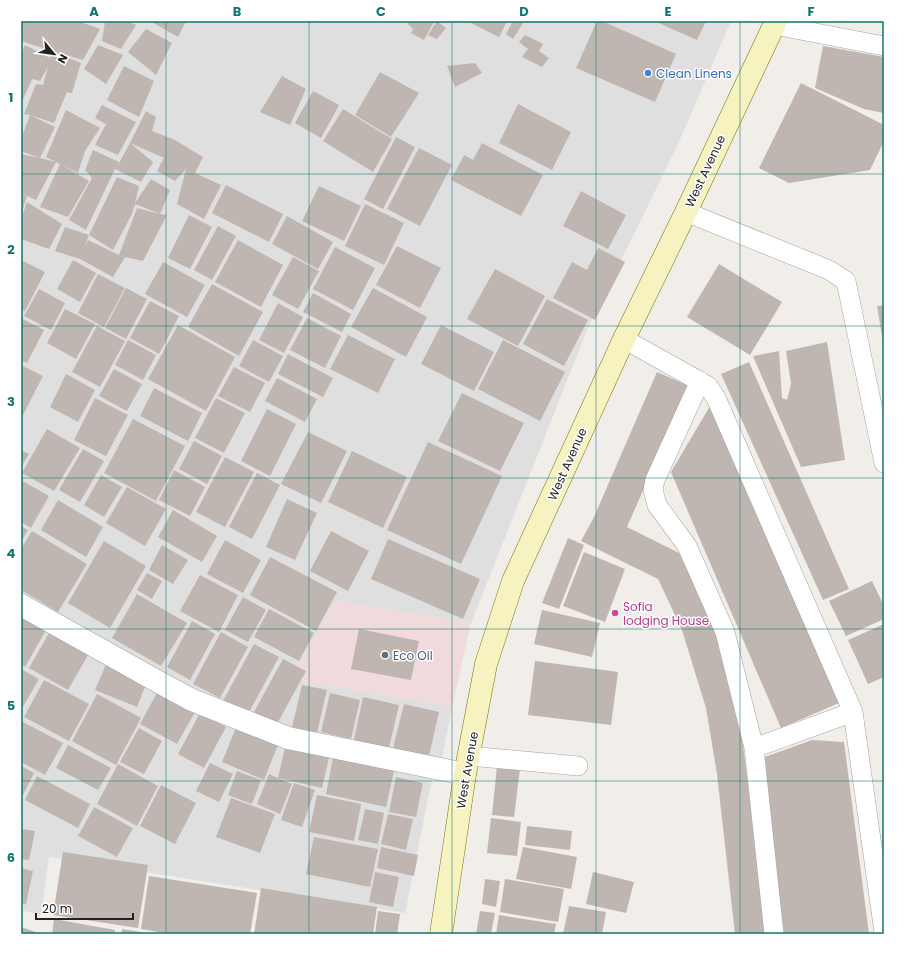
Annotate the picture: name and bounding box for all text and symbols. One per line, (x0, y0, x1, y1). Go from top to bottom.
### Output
text: A (89, 2, 99, 21)
text: B (233, 2, 242, 21)
text: C (376, 2, 386, 21)
text: D (519, 2, 529, 21)
text: E (664, 2, 672, 21)
text: F (807, 2, 815, 21)
north arrow (34, 34, 74, 74)
text: N (54, 51, 72, 66)
place label: Clean Linens (656, 65, 732, 82)
marker: Clean Linens (643, 68, 653, 78)
text: 1 (9, 88, 13, 107)
street label: West Avenue (681, 132, 729, 210)
text: 2 (7, 240, 15, 259)
text: 3 (7, 392, 15, 411)
street label: West Avenue (543, 425, 591, 503)
text: 4 (7, 544, 16, 563)
place label: Sofia lodging House (623, 598, 709, 629)
marker: Sofia lodging House (610, 608, 620, 618)
place label: Eco Oil (393, 647, 433, 664)
marker: Eco Oil (380, 650, 390, 660)
text: 5 (7, 696, 15, 715)
street label: West Avenue (452, 730, 482, 810)
text: 6 (7, 848, 15, 867)
scale bar (36, 895, 133, 921)
text: 20 m (42, 900, 72, 917)

